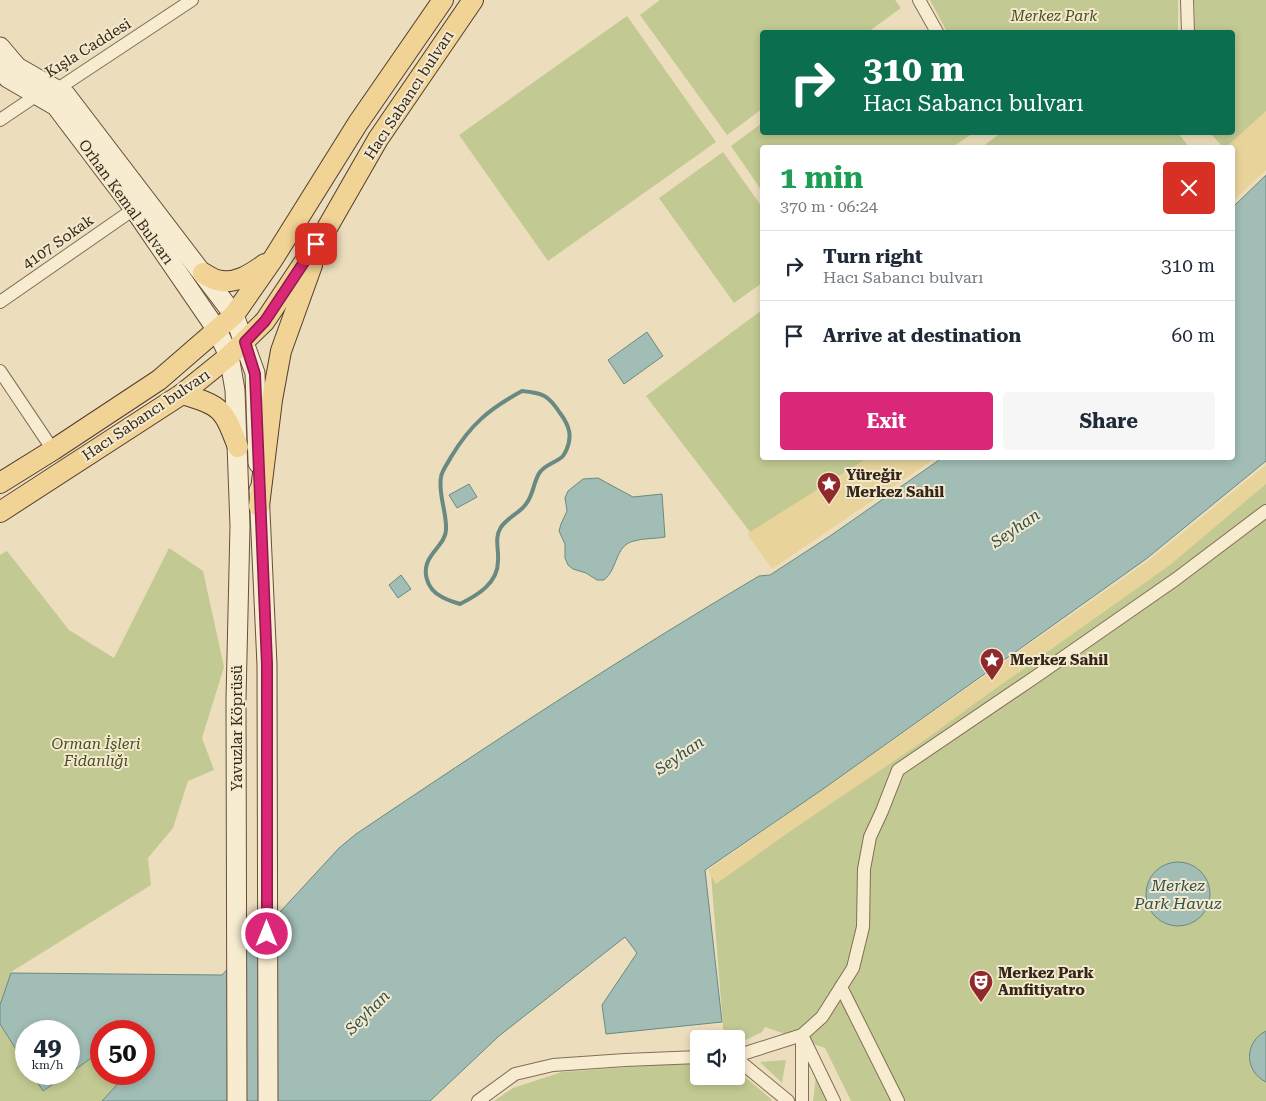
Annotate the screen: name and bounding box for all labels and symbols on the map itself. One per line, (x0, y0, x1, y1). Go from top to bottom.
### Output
park label: Merkez Park (1010, 7, 1098, 25)
street label: Kışla Caddesi (42, 14, 134, 81)
street label: Hacı Sabancı bulvarı (361, 27, 458, 163)
street label: Orhan Kemal Bulvarı (75, 136, 177, 268)
street label: 4107 Sokak (19, 211, 97, 273)
pin (295, 223, 337, 265)
street label: Hacı Sabancı bulvarı (79, 365, 213, 464)
place label: Yüreğir Merkez Sahil (846, 466, 944, 501)
place icon: Yüreğir Merkez Sahil (816, 471, 842, 505)
water label: Seyhan (986, 505, 1044, 552)
place icon: Merkez Sahil (979, 647, 1005, 681)
place label: Merkez Sahil (1010, 651, 1108, 669)
street label: Yavuzlar Köprüsü (228, 664, 246, 791)
water label: Seyhan (650, 732, 708, 779)
park label: Orman İşleri Fidanlığı (52, 735, 141, 770)
water label: Merkez Park Havuz (1133, 876, 1222, 913)
position arrow (240, 907, 292, 959)
place label: Merkez Park Amfitiyatro (998, 964, 1095, 999)
theatre icon: Merkez Park Amfitiyatro (968, 969, 994, 1003)
water label: Seyhan (340, 986, 394, 1039)
speed limit sign: 50 (90, 1020, 155, 1085)

